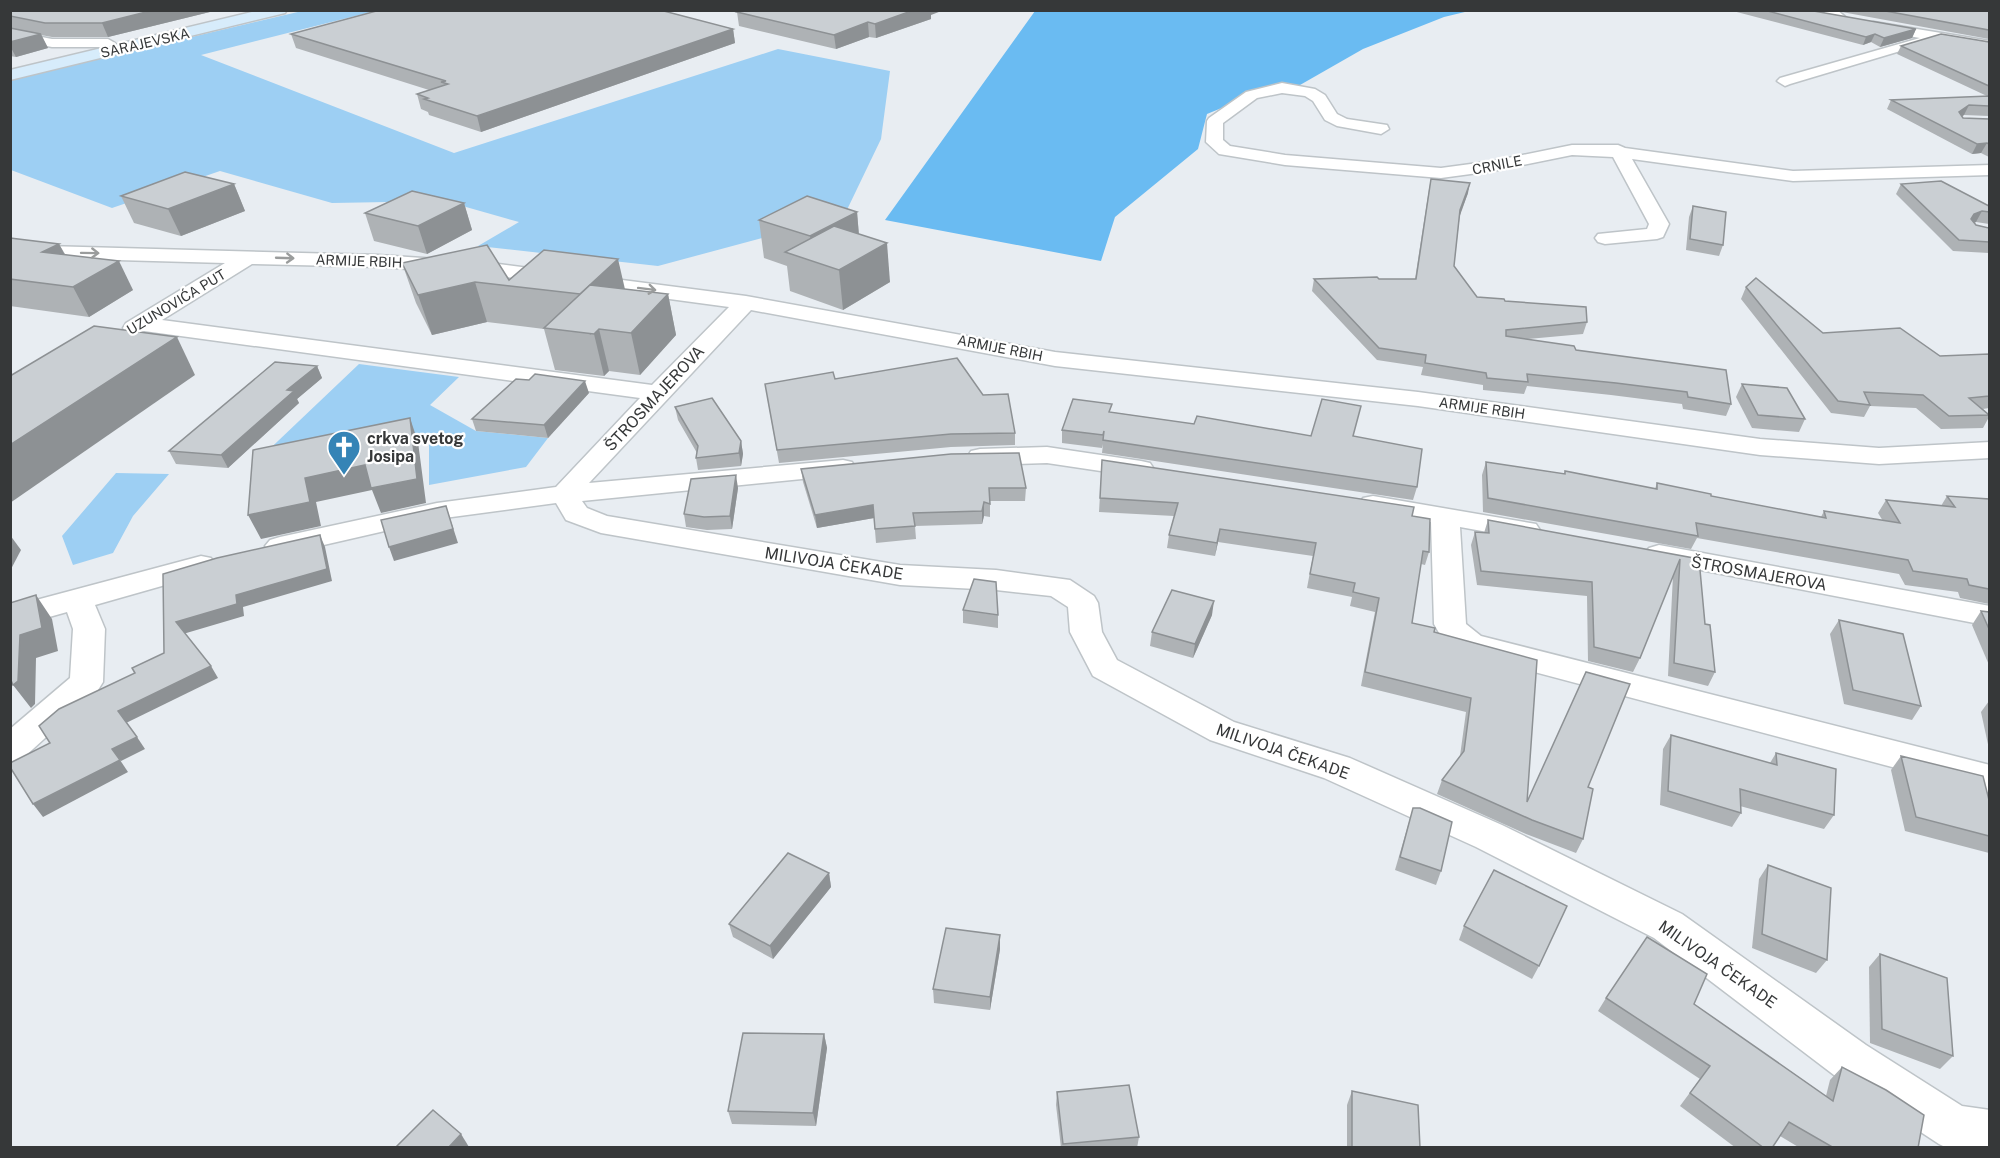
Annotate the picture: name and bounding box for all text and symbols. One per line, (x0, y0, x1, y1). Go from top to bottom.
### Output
street label: SARAJEVSKA (99, 25, 191, 61)
street label: CRNILE (1471, 152, 1523, 178)
one-way arrow (79, 248, 99, 259)
street label: ARMIJE RBIH (315, 251, 403, 271)
one-way arrow (274, 252, 294, 264)
street label: UZUNOVIĆA PUT (123, 264, 228, 338)
one-way arrow (637, 284, 657, 295)
street label: ARMIJE RBIH (956, 332, 1044, 364)
street label: ŠTROSMAJEROVA (600, 341, 708, 455)
street label: ARMIJE RBIH (1438, 394, 1526, 422)
church icon: crkva svetog Josipa (326, 429, 362, 476)
place label: crkva svetog Josipa (367, 429, 464, 466)
street label: MILIVOJA ČEKADE (763, 542, 905, 584)
street label: ŠTROSMAJEROVA (1690, 551, 1828, 595)
street label: MILIVOJA ČEKADE (1214, 719, 1352, 783)
street label: MILIVOJA ČEKADE (1655, 916, 1781, 1012)

